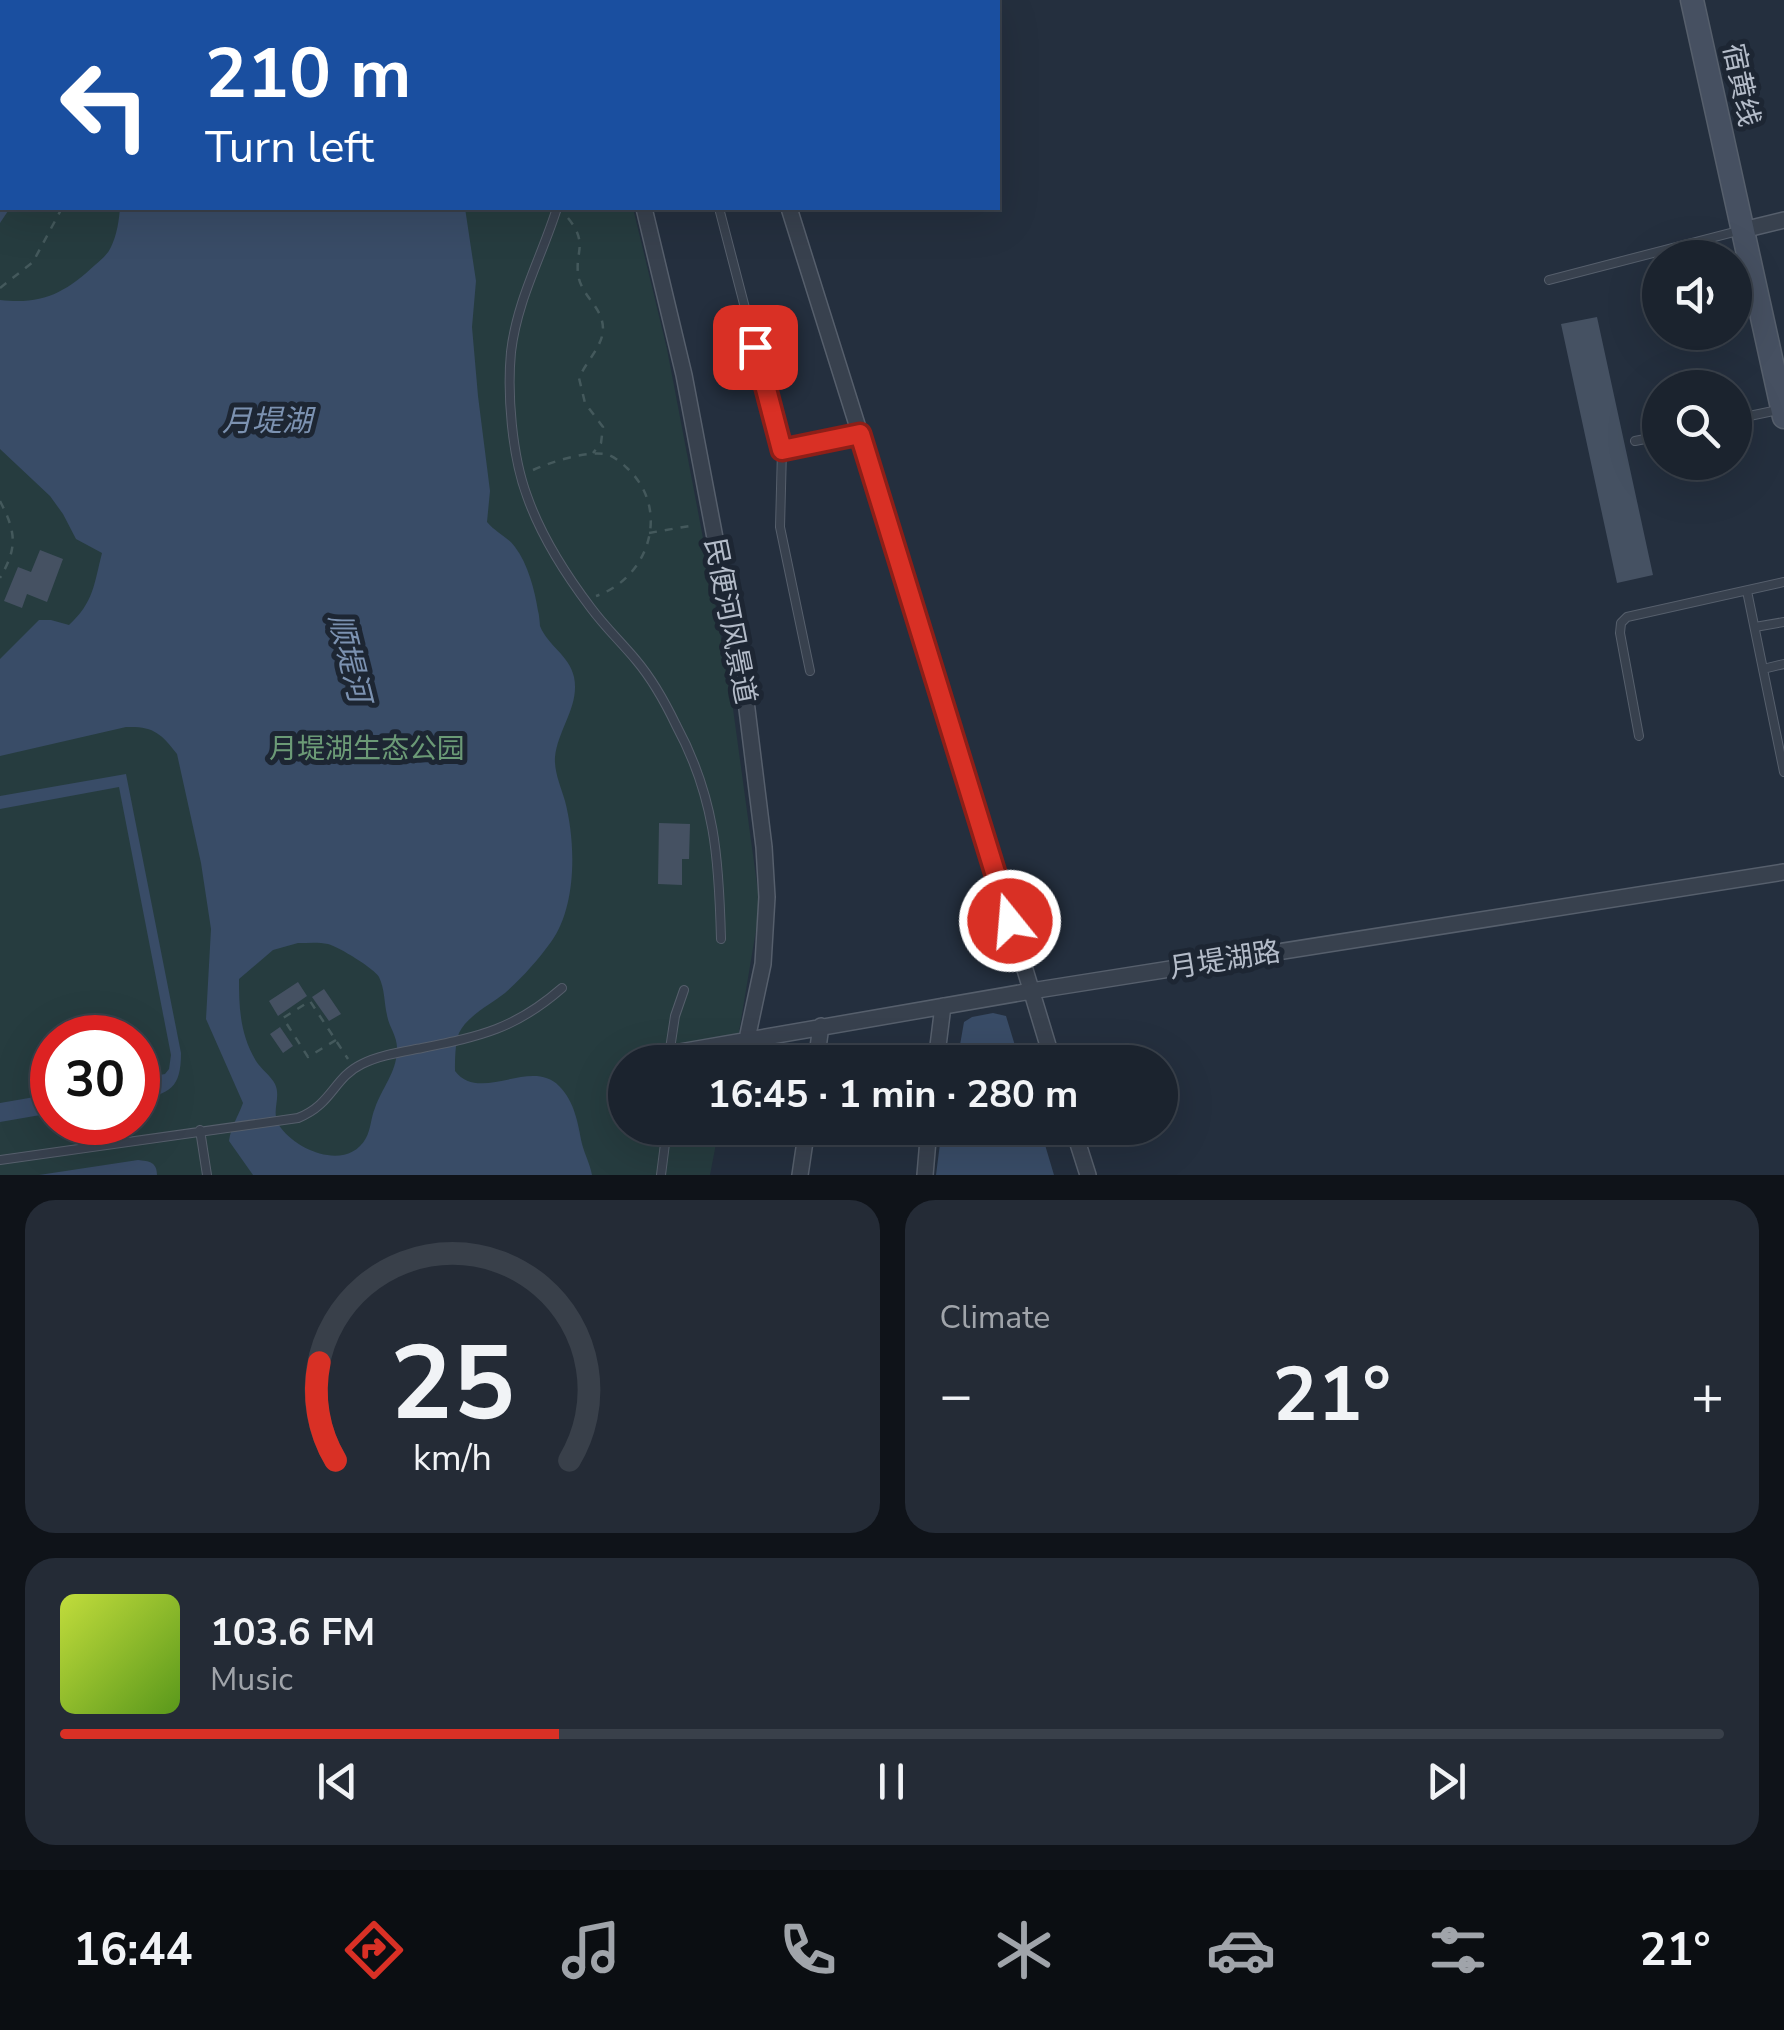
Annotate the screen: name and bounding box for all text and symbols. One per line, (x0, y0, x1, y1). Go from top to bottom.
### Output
text: 210 m (205, 26, 411, 122)
icon: left (40, 40, 170, 170)
street label: 宿黄线 (1714, 40, 1768, 130)
text: Turn left (205, 117, 374, 178)
map controls (1642, 240, 1752, 480)
button: sound (1642, 240, 1752, 350)
pin (713, 305, 798, 390)
icon: arrive (728, 320, 783, 375)
button: search (1642, 370, 1752, 480)
water label: 月堤湖 (222, 401, 316, 442)
street label: 民便河风景道 (695, 535, 765, 707)
water label: 顺堤河 (318, 609, 381, 711)
park label: 月堤湖生态公园 (269, 730, 465, 768)
position arrow (958, 869, 1062, 973)
street label: 月堤湖路 (1167, 932, 1283, 988)
speed limit sign: 30 (30, 1015, 160, 1145)
text: 16:45 · 1 min · 280 m (708, 1069, 1078, 1120)
text: Climate (940, 1296, 1050, 1339)
text: 25 (390, 1313, 515, 1455)
text: 21° (1273, 1344, 1391, 1446)
text: − (940, 1358, 973, 1433)
text: + (1691, 1358, 1724, 1433)
text: km/h (413, 1434, 492, 1483)
text: 103.6 FM (210, 1607, 375, 1658)
text: Music (210, 1658, 293, 1701)
icon: previous (310, 1754, 365, 1809)
icon: pause (864, 1754, 919, 1809)
icon: next (1419, 1754, 1474, 1809)
icon: directions (339, 1915, 409, 1985)
icon: music (556, 1915, 626, 1985)
icon: phone (773, 1915, 843, 1985)
icon: climate (989, 1915, 1059, 1985)
icon: car (1206, 1915, 1276, 1985)
icon: filters (1423, 1915, 1493, 1985)
text: 16:44 (73, 1920, 193, 1981)
text: 21° (1640, 1920, 1711, 1981)

